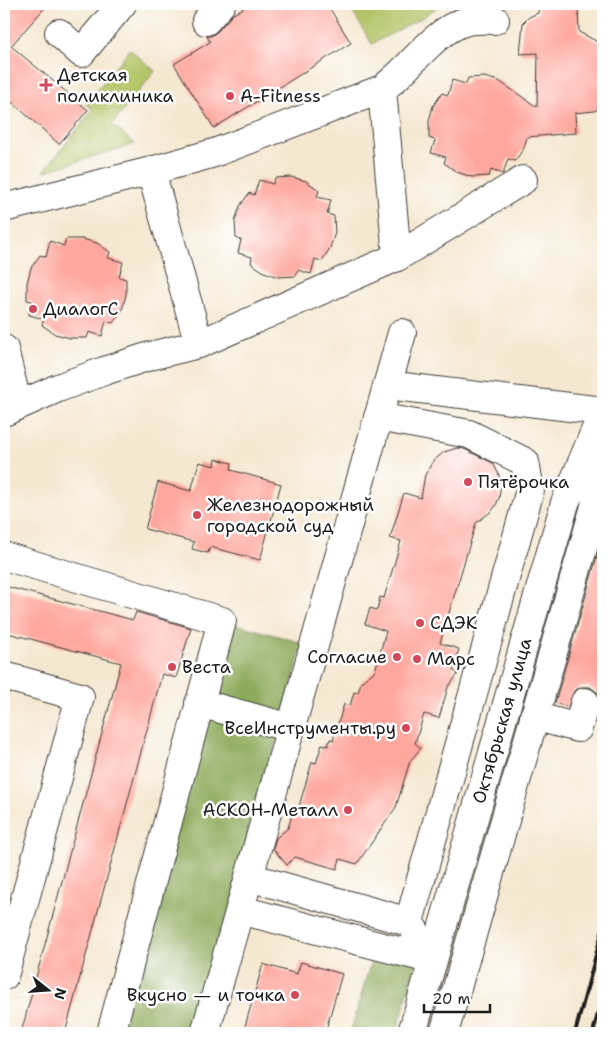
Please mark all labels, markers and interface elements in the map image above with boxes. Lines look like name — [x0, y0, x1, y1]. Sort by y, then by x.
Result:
place label: Детская поликлиника — [57, 63, 174, 108]
marker: Детская поликлиника — [39, 78, 53, 92]
place label: A-Fitness — [240, 84, 321, 108]
marker: A-Fitness — [224, 90, 236, 102]
place label: ДиалогС — [43, 297, 119, 321]
marker: ДиалогС — [27, 303, 39, 315]
place label: Пятёрочка — [478, 470, 569, 494]
marker: Пятёрочка — [462, 476, 474, 488]
place label: Железнодорожный городской суд — [207, 493, 374, 538]
marker: Железнодорожный городской суд — [191, 509, 203, 521]
place label: СДЭК — [430, 611, 478, 635]
marker: СДЭК — [414, 617, 426, 629]
street label: Октябрьская улица — [467, 635, 537, 806]
place label: Согласие — [307, 645, 387, 669]
place label: Марс — [427, 647, 475, 671]
marker: Согласие — [391, 651, 403, 663]
marker: Марс — [411, 653, 423, 665]
place label: Веста — [182, 655, 231, 679]
marker: Веста — [166, 661, 178, 673]
place label: ВсеИнструменты.ру — [225, 716, 396, 740]
marker: ВсеИнструменты.ру — [400, 722, 412, 734]
place label: АСКОН-Металл — [203, 798, 338, 822]
marker: АСКОН-Металл — [342, 804, 354, 816]
north arrow — [22, 964, 72, 1014]
scale bar — [424, 982, 491, 1014]
place label: Вкусно — и точка — [127, 983, 285, 1007]
text: N — [50, 986, 71, 1002]
marker: Вкусно — и точка — [289, 989, 301, 1001]
text: 20 m — [432, 989, 471, 1009]

